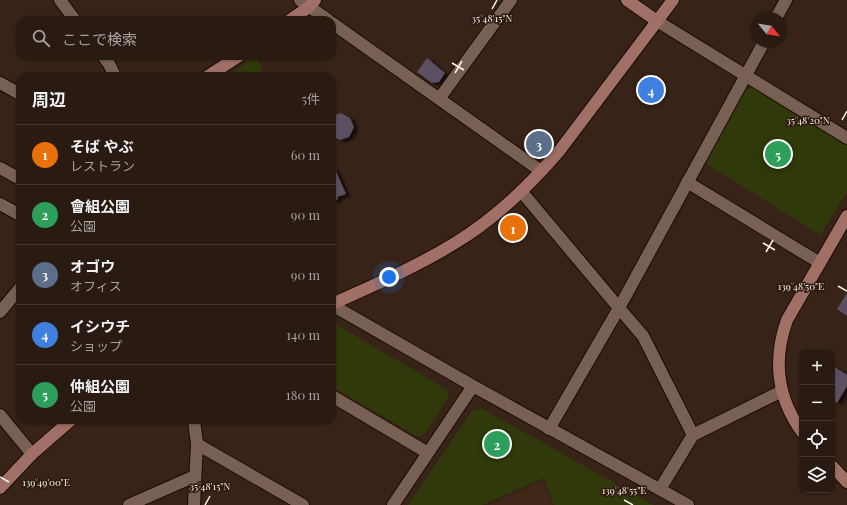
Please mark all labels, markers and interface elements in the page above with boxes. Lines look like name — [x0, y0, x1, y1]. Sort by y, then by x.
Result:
text: 35°48'15"N — [472, 11, 512, 25]
north arrow — [751, 12, 787, 48]
search box — [16, 16, 336, 60]
icon: search — [30, 27, 52, 49]
text: ここで検索 — [62, 29, 137, 49]
pin: 4 — [638, 75, 664, 105]
text: 周辺 — [32, 88, 66, 110]
text: 5件 — [302, 90, 320, 107]
text: 35°48'20"N — [786, 113, 830, 127]
pin: 3 — [526, 129, 552, 159]
text: そば やぶ — [70, 136, 134, 156]
pin: 5 — [765, 139, 791, 169]
text: 1 — [43, 146, 47, 163]
text: 60 m — [291, 146, 320, 163]
text: レストラン — [70, 157, 135, 174]
text: 會組公園 — [70, 196, 130, 216]
text: 2 — [42, 206, 48, 223]
text: 90 m — [291, 206, 320, 223]
pin: 1 — [500, 213, 526, 243]
text: 公園 — [70, 217, 96, 234]
text: オゴウ — [70, 256, 115, 276]
text: 3 — [42, 266, 48, 283]
text: 90 m — [291, 266, 320, 283]
your location — [379, 267, 399, 287]
text: オフィス — [70, 277, 122, 294]
text: 139°48'50"E — [778, 279, 824, 293]
text: イシウチ — [70, 316, 130, 336]
text: 4 — [42, 326, 48, 343]
text: 140 m — [286, 326, 320, 343]
text: ショップ — [70, 337, 122, 354]
map controls — [799, 349, 835, 493]
button: + — [799, 349, 835, 385]
text: 仲組公園 — [70, 376, 130, 396]
button: − — [799, 385, 835, 421]
text: 5 — [42, 386, 48, 403]
text: 180 m — [286, 386, 320, 403]
text: 公園 — [70, 397, 96, 414]
button: locate — [799, 421, 835, 457]
pin: 2 — [484, 429, 510, 459]
button: layers — [799, 457, 835, 493]
text: 139°49'00"E — [22, 475, 70, 489]
text: 35°48'15"N — [190, 479, 230, 493]
text: 139°48'55"E — [602, 483, 646, 497]

